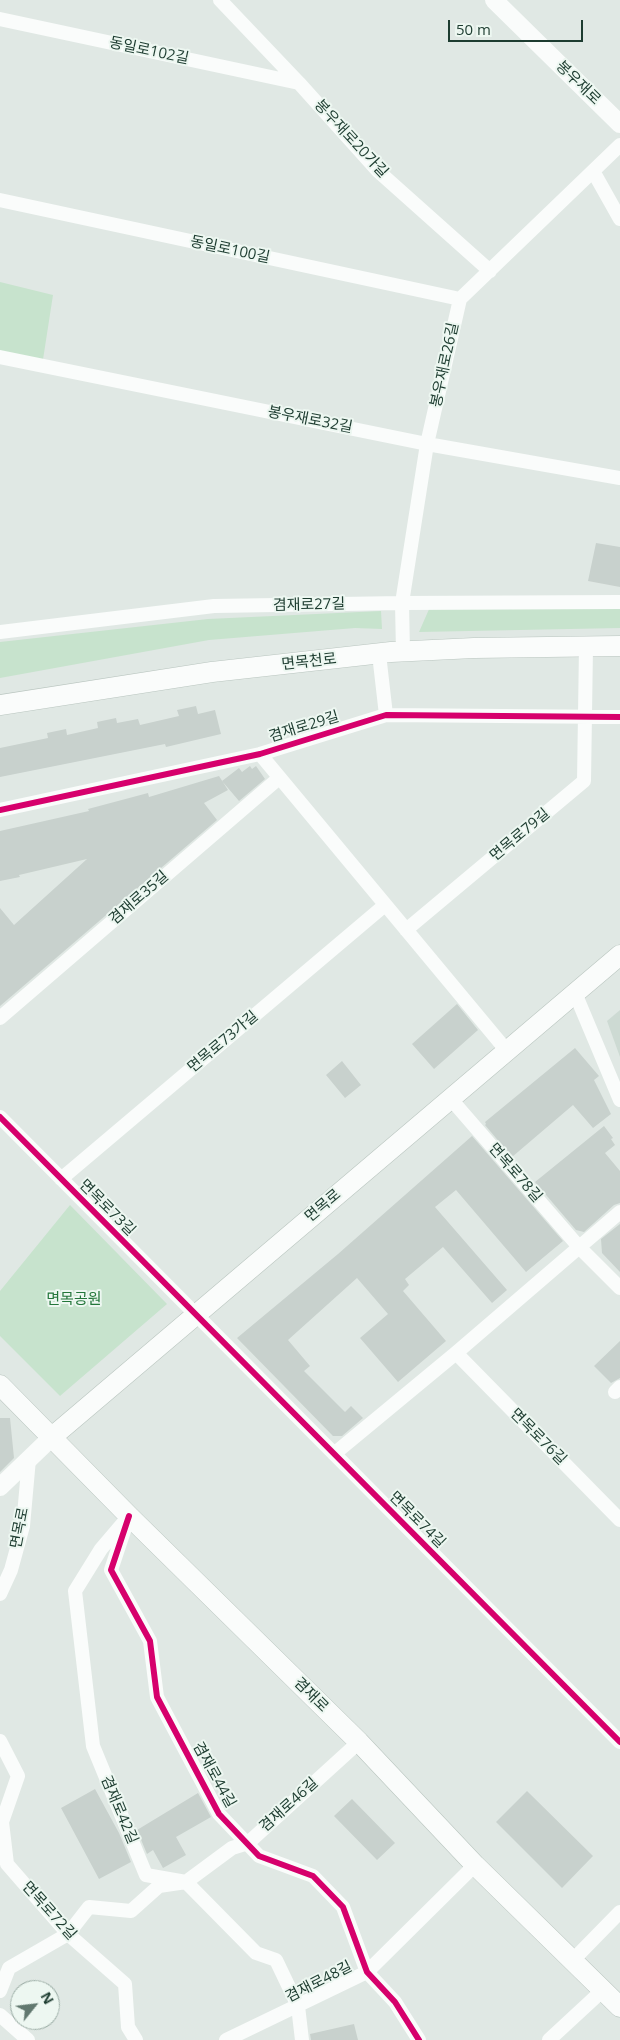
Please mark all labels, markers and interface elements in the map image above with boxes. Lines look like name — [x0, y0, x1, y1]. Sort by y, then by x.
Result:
scale bar — [450, 10, 585, 42]
text: 50 m — [456, 19, 491, 39]
street label: 동일로102길 — [108, 34, 190, 68]
street label: 봉우재로 — [552, 57, 604, 109]
street label: 봉우재로20가길 — [310, 96, 392, 182]
street label: 동일로100길 — [189, 233, 271, 267]
street label: 봉우재로26길 — [427, 321, 463, 409]
street label: 봉우재로32길 — [266, 403, 354, 437]
street label: 겸재로27길 — [273, 595, 345, 615]
street label: 면목천로 — [281, 650, 337, 674]
street label: 겸재로29길 — [267, 708, 341, 746]
street label: 면목로79길 — [487, 805, 553, 865]
street label: 겸재로35길 — [106, 867, 172, 929]
street label: 면목로73가길 — [184, 1007, 262, 1077]
street label: 면목로78길 — [484, 1140, 546, 1206]
street label: 면목로73길 — [75, 1176, 139, 1240]
street label: 면목로 — [301, 1186, 345, 1226]
park label: 면목공원 — [46, 1291, 102, 1309]
street label: 면목로76길 — [506, 1405, 570, 1469]
street label: 면목로74길 — [385, 1488, 449, 1552]
street label: 면목로 — [7, 1506, 33, 1550]
street label: 겸재로 — [290, 1674, 332, 1716]
street label: 겸재로44길 — [189, 1739, 239, 1811]
street label: 겸재로42길 — [97, 1773, 141, 1847]
street label: 겸재로46길 — [256, 1774, 322, 1836]
street label: 면목로72길 — [18, 1878, 80, 1944]
street label: 겸재로48길 — [283, 1958, 355, 2006]
north arrow — [10, 1980, 60, 2030]
text: N — [37, 1988, 59, 2008]

